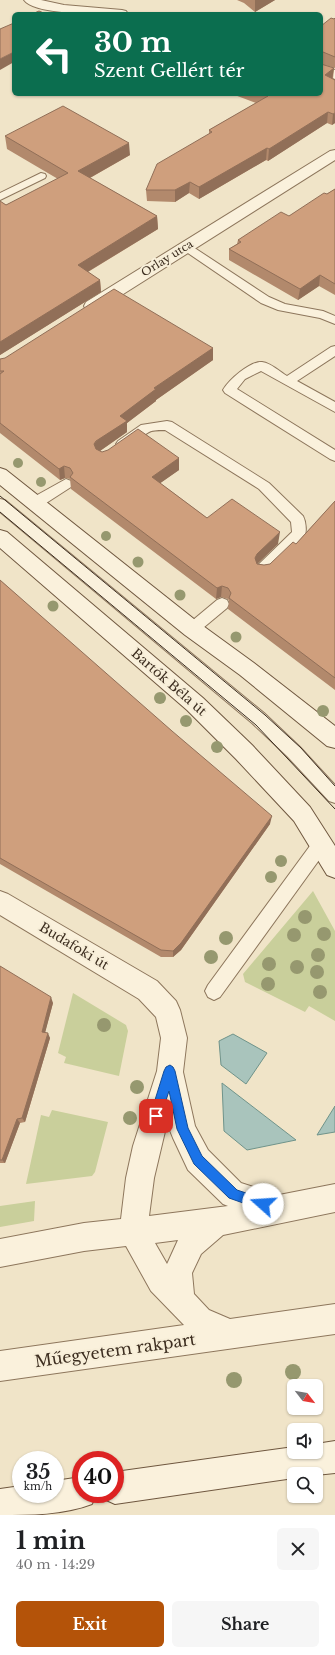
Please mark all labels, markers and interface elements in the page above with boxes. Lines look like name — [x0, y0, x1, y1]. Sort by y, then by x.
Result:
text: 30 m — [94, 25, 171, 60]
icon: left — [28, 28, 80, 80]
text: Szent Gellért tér — [94, 60, 244, 82]
street label: Orlay utca — [138, 236, 196, 279]
street label: Bartók Béla út — [128, 645, 210, 719]
street label: Budafoki út — [36, 919, 112, 973]
pin — [139, 1099, 173, 1133]
icon: arrive — [145, 1105, 167, 1127]
position arrow — [242, 1183, 284, 1225]
street label: Műegyetem rakpart — [33, 1329, 197, 1371]
north arrow — [287, 1379, 323, 1415]
map controls — [287, 1379, 323, 1503]
button: sound — [287, 1423, 323, 1459]
speed limit sign: 40 — [72, 1451, 124, 1503]
text: 35 — [26, 1460, 50, 1484]
button: search — [287, 1467, 323, 1503]
text: km/h — [24, 1480, 52, 1493]
text: 1 min — [16, 1526, 86, 1555]
button: close — [277, 1528, 319, 1570]
text: 40 m · 14:29 — [16, 1556, 95, 1573]
button: Exit — [16, 1601, 164, 1647]
button: Share — [172, 1601, 319, 1647]

